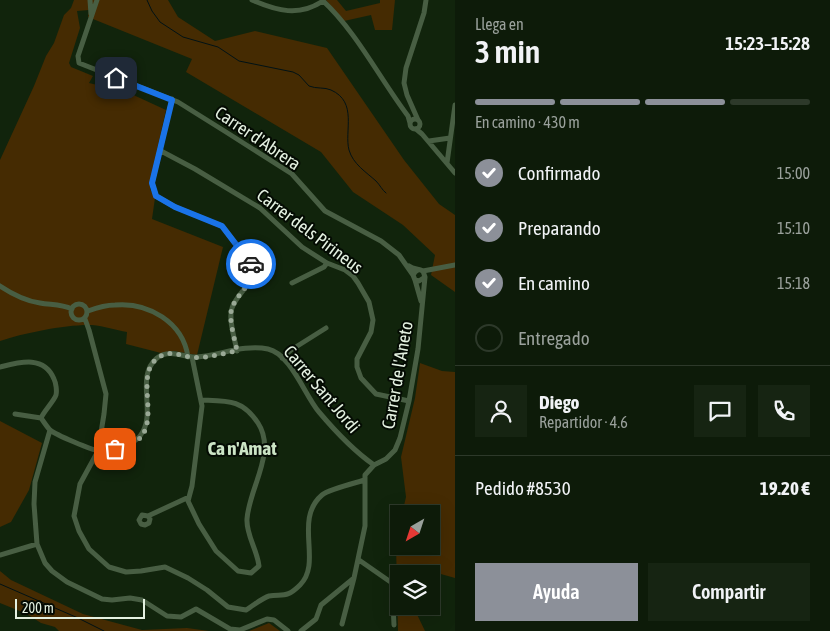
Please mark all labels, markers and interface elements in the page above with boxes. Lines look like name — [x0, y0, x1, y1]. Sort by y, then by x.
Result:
text: Llega en — [475, 15, 524, 33]
text: 15:23–15:28 — [725, 32, 810, 54]
text: 3 min — [475, 33, 540, 70]
pin — [95, 57, 137, 99]
icon: home — [102, 64, 130, 92]
street label: Carrer d'Abrera — [211, 102, 305, 174]
text: En camino · 430 m — [475, 113, 580, 131]
icon: check — [475, 159, 503, 187]
text: Confirmado — [518, 162, 600, 184]
text: 15:00 — [777, 164, 810, 182]
street label: Carrer dels Pirineus — [253, 184, 367, 278]
icon: check — [475, 214, 503, 242]
text: Preparando — [518, 217, 601, 239]
text: 15:10 — [777, 219, 810, 237]
courier — [226, 239, 276, 289]
icon: car — [237, 250, 265, 278]
icon: check — [475, 269, 503, 297]
text: En camino — [518, 272, 590, 294]
text: 15:18 — [777, 274, 810, 292]
street label: Carrer de l'Aneto — [377, 319, 417, 431]
text: Entregado — [518, 327, 590, 349]
street label: Carrer Sant Jordi — [279, 341, 365, 437]
button: person — [475, 385, 527, 437]
button: chat — [694, 385, 746, 437]
button: phone — [758, 385, 810, 437]
text: Diego — [539, 391, 579, 413]
text: Repartidor · 4.6 — [539, 413, 628, 431]
pin — [94, 428, 136, 470]
icon: bag — [101, 435, 129, 463]
district label: Ca n'Amat — [207, 437, 277, 459]
text: Pedido #8530 — [475, 477, 571, 499]
text: 19.20 € — [760, 477, 810, 499]
north arrow — [390, 505, 440, 555]
map controls — [390, 505, 440, 615]
button: Ayuda — [475, 563, 638, 621]
button: Compartir — [648, 563, 810, 621]
button: layers — [390, 565, 440, 615]
scale bar — [15, 596, 145, 619]
text: 200 m — [22, 600, 54, 616]

